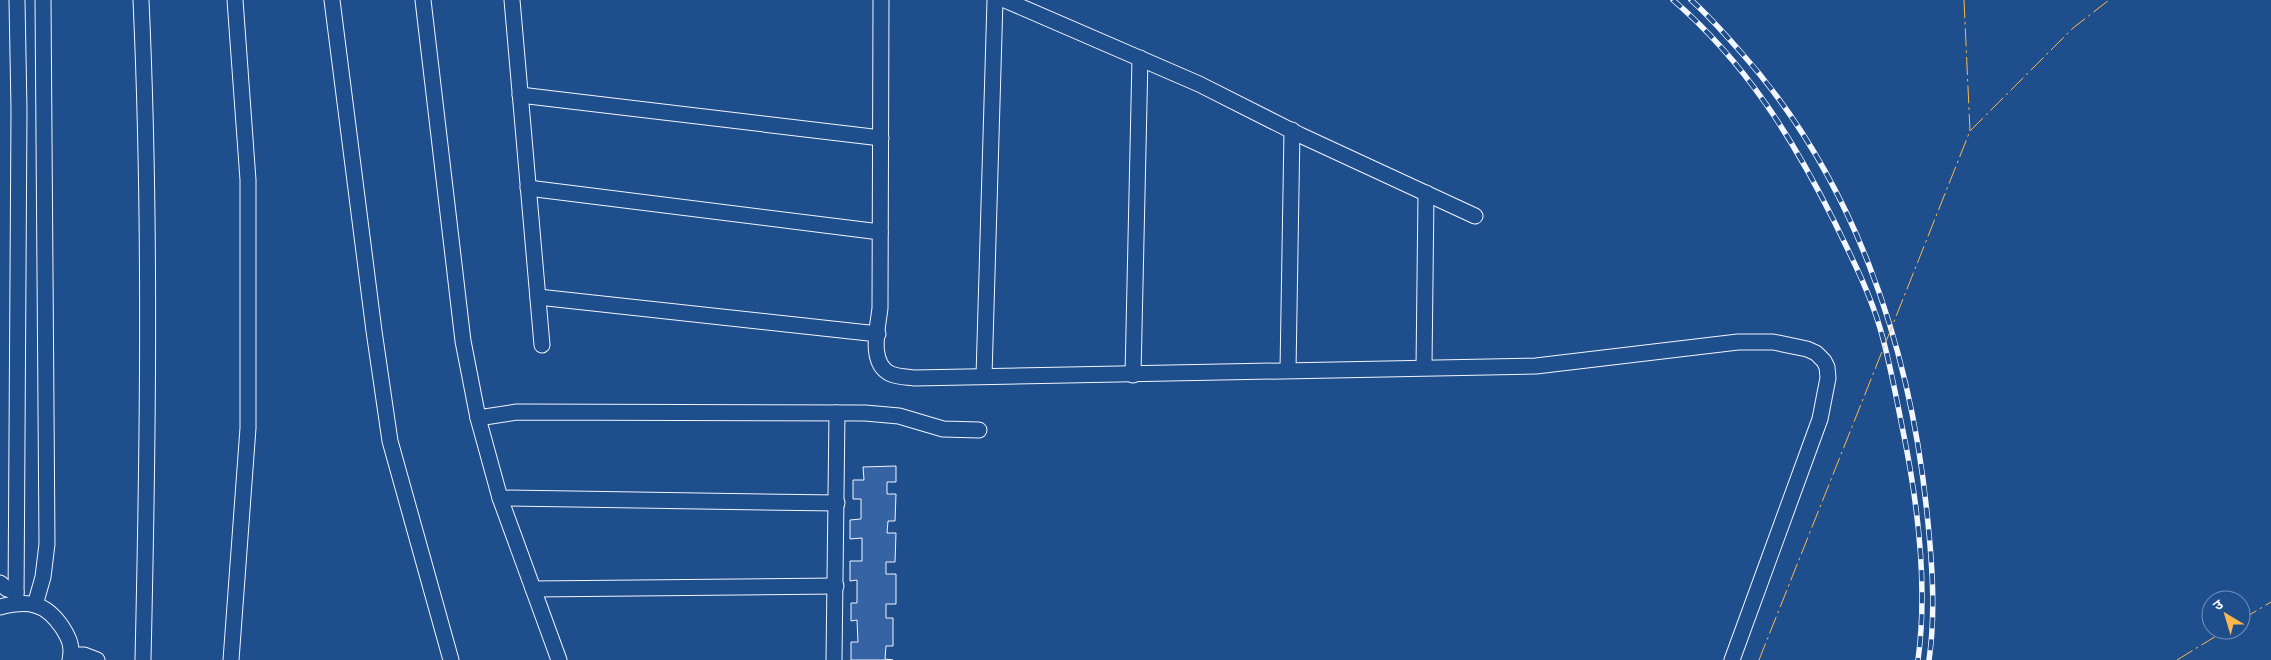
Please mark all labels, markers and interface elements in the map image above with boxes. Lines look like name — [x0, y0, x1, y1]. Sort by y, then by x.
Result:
north arrow — [2201, 590, 2251, 640]
text: उ — [2209, 595, 2228, 615]

